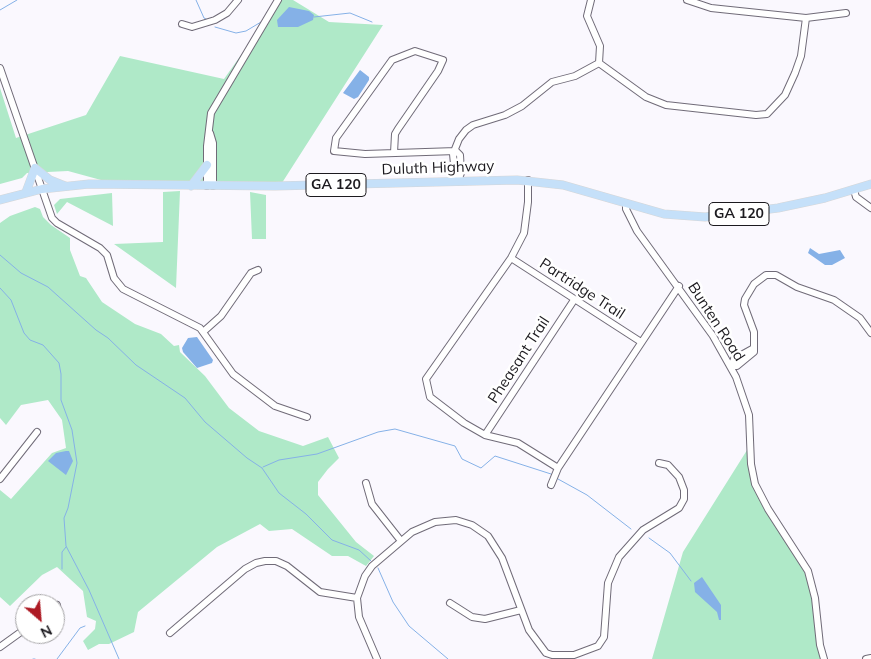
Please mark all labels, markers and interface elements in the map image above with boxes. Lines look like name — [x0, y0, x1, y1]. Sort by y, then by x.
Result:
street label: Duluth Highway — [381, 157, 495, 179]
road number: GA 120 — [306, 174, 366, 196]
road number: GA 120 — [709, 202, 769, 225]
street label: Partridge Trail — [536, 255, 628, 323]
street label: Bunten Road — [684, 279, 748, 365]
street label: Pheasant Trail — [484, 313, 554, 407]
north arrow — [15, 594, 65, 644]
text: N — [38, 621, 55, 642]

